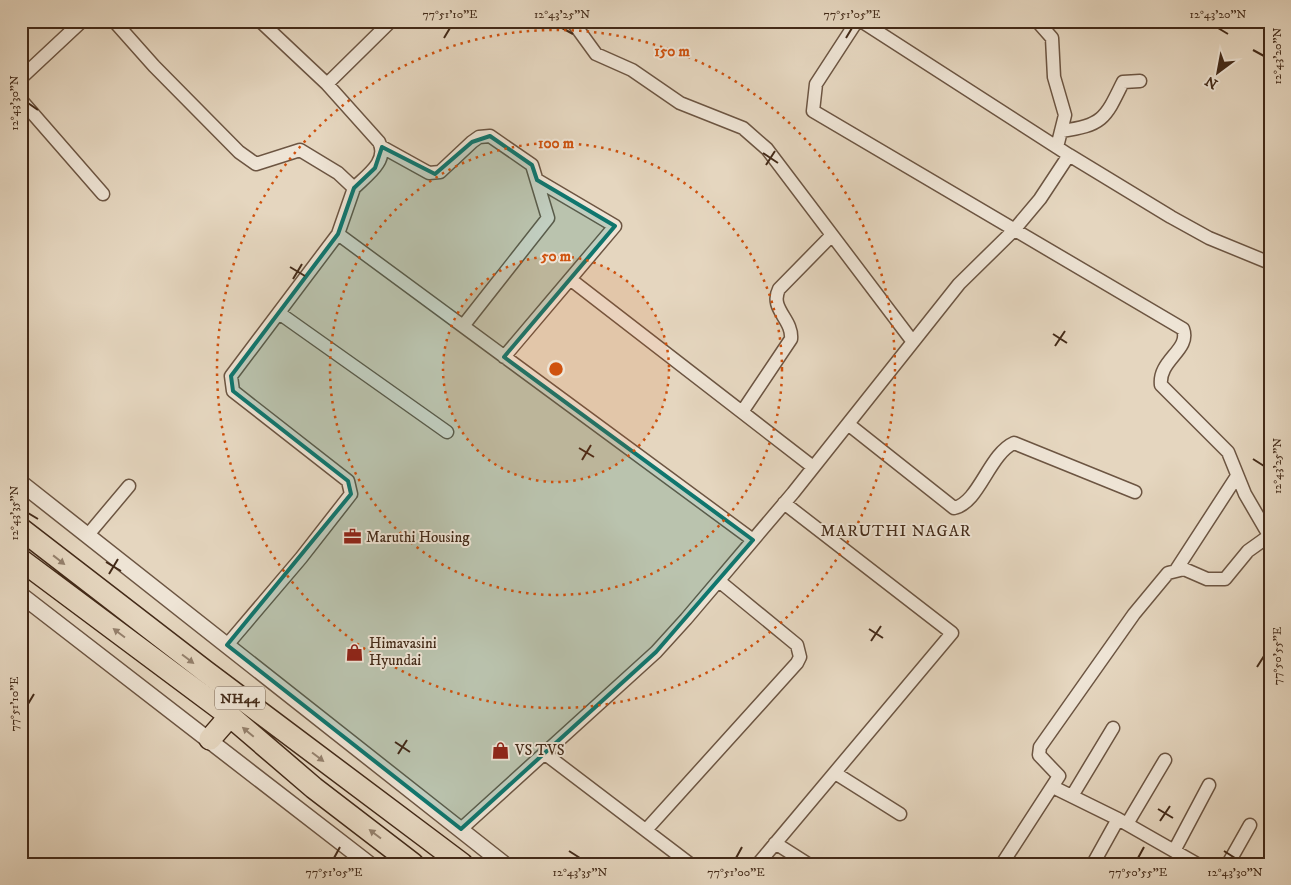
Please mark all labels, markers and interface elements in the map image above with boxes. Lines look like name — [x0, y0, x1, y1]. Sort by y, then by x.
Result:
text: 77°51'10"E — [422, 7, 478, 22]
text: 12°43'25"N — [534, 7, 590, 22]
text: 77°51'05"E — [824, 7, 881, 22]
text: 12°43'20"N — [1190, 7, 1247, 22]
text: 12°43'20"N — [1270, 27, 1285, 84]
text: 150 m — [654, 42, 690, 61]
north arrow — [1194, 48, 1244, 98]
text: N — [1202, 71, 1221, 93]
text: 12°43'30"N — [7, 75, 22, 131]
text: 100 m — [538, 134, 575, 153]
text: 50 m — [540, 247, 572, 266]
centre of rings — [547, 360, 565, 378]
text: 12°43'25"N — [1270, 438, 1285, 494]
text: 12°43'35"N — [7, 485, 22, 540]
district label: MARUTHI NAGAR — [820, 521, 972, 541]
office icon: Maruthi Housing — [342, 527, 362, 547]
place label: Maruthi Housing — [366, 528, 470, 547]
one-way arrow — [52, 554, 65, 565]
text: 77°50'55"E — [1270, 626, 1285, 685]
one-way arrow — [112, 628, 126, 638]
place label: Himavasini Hyundai — [369, 634, 437, 670]
shop icon: Himavasini Hyundai — [345, 642, 365, 662]
one-way arrow — [181, 653, 194, 664]
text: 77°51'10"E — [7, 676, 22, 732]
road number: NH44 — [215, 686, 265, 710]
one-way arrow — [242, 726, 255, 737]
shop icon: VS TVS — [491, 740, 511, 760]
place label: VS TVS — [514, 741, 565, 760]
one-way arrow — [311, 751, 324, 762]
one-way arrow — [368, 829, 382, 839]
text: 77°51'05"E — [306, 865, 363, 880]
text: 12°43'35"N — [553, 865, 608, 880]
text: 77°51'00"E — [707, 865, 765, 880]
text: 77°50'55"E — [1109, 865, 1168, 880]
text: 12°43'30"N — [1207, 865, 1263, 880]

